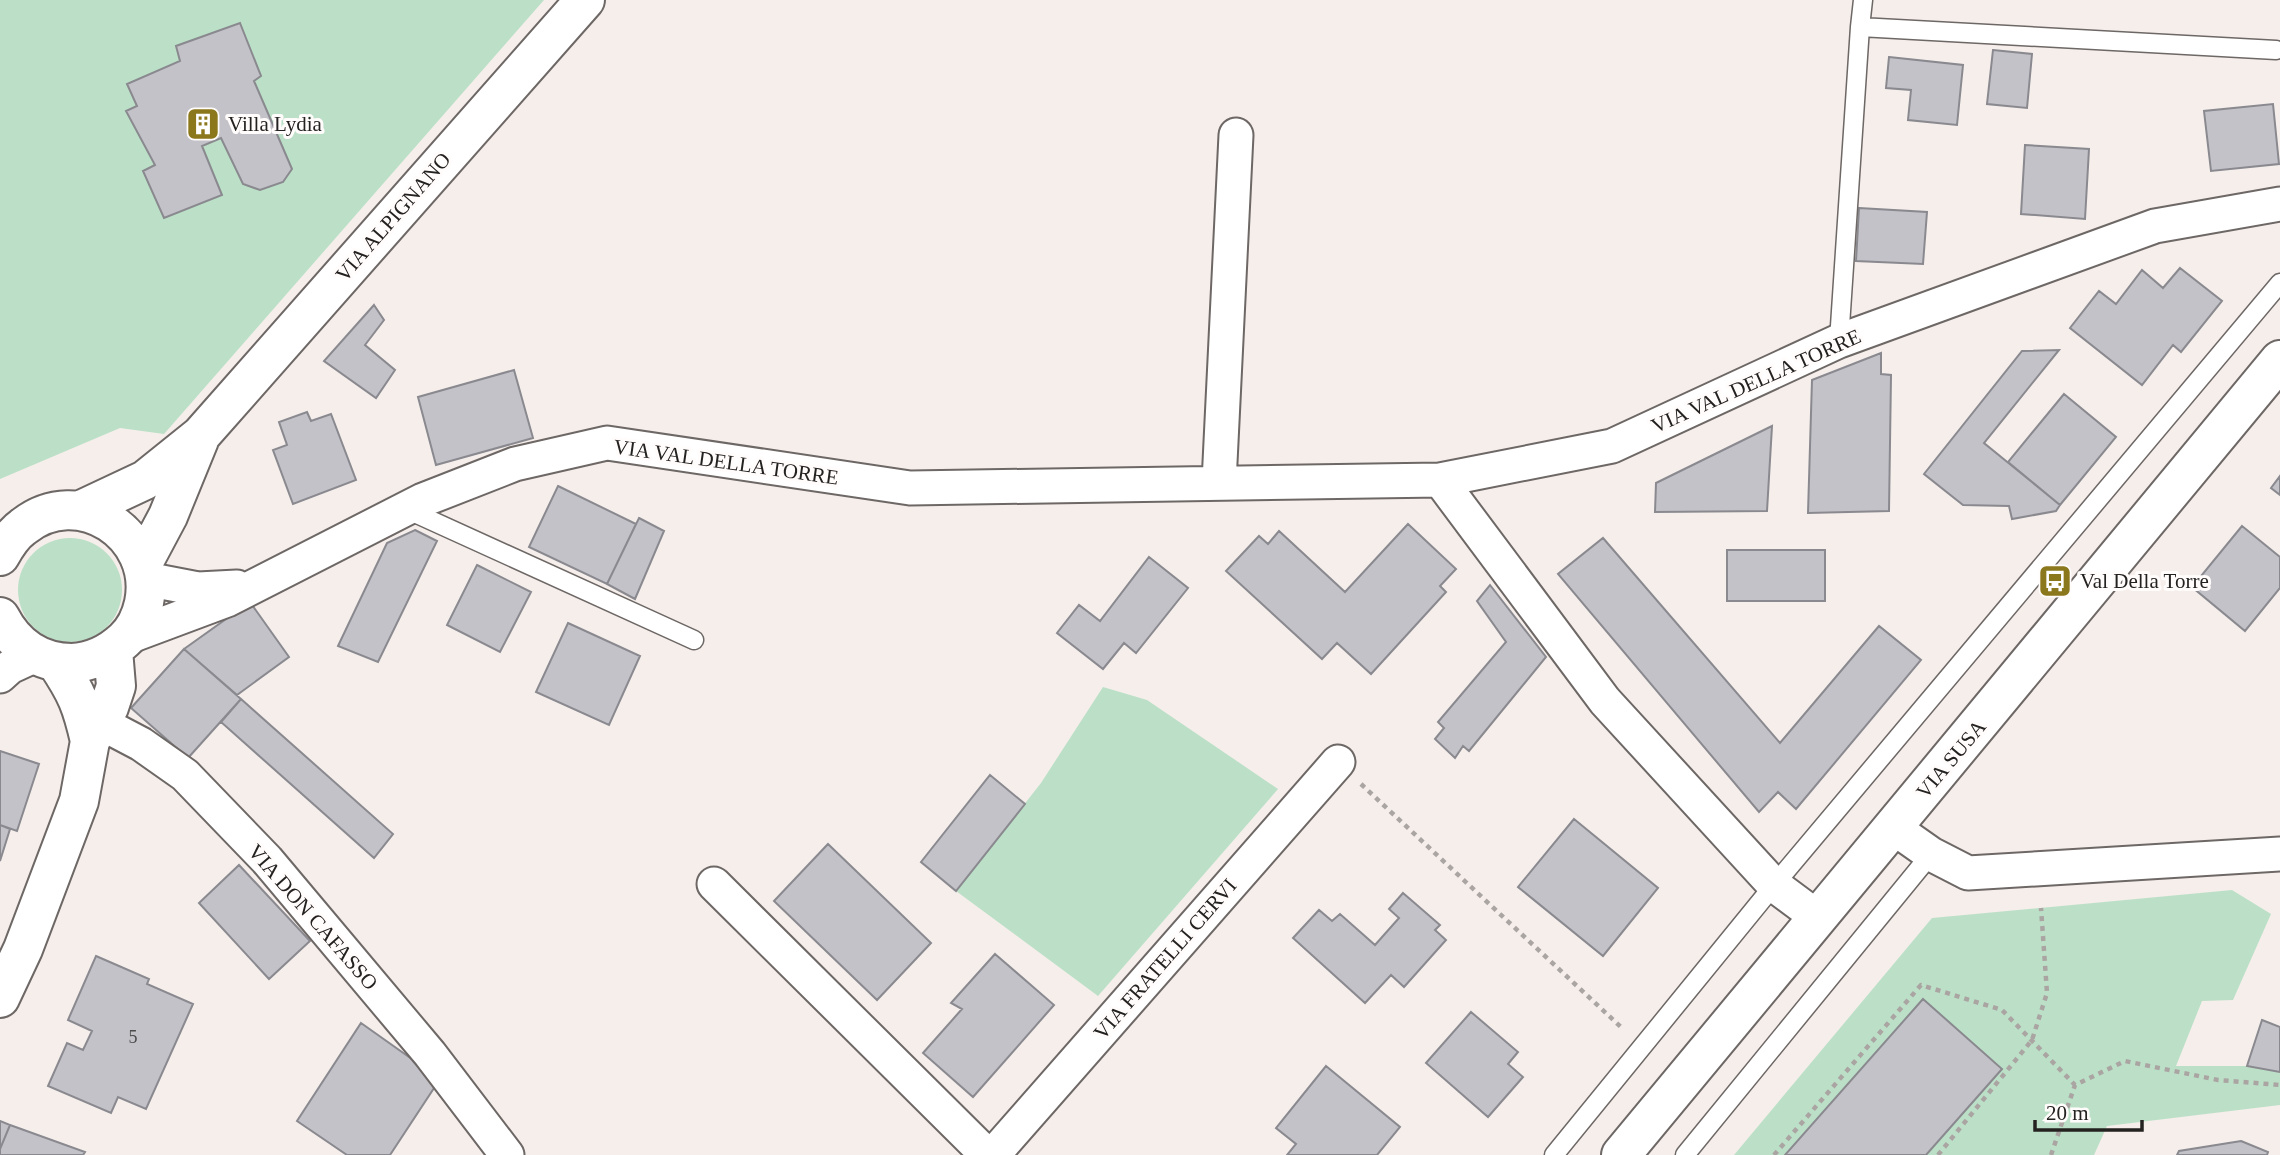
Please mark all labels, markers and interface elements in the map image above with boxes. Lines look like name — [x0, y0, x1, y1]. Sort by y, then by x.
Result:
building icon: Villa Lydia — [184, 105, 222, 143]
place label: Villa Lydia — [228, 112, 322, 136]
street label: VIA ALPIGNANO — [331, 148, 455, 286]
street label: VIA VAL DELLA TORRE — [1647, 324, 1865, 438]
street label: VIA VAL DELLA TORRE — [612, 434, 840, 490]
bus stop icon: Val Della Torre — [2036, 562, 2074, 600]
place label: Val Della Torre — [2080, 569, 2209, 593]
street label: VIA SUSA — [1911, 714, 1991, 803]
street label: VIA DON CAFASSO — [243, 839, 383, 995]
street label: VIA FRATELLI CERVI — [1089, 874, 1241, 1044]
house number: 5 — [129, 1027, 138, 1047]
scale bar — [2035, 1088, 2142, 1132]
text: 20 m — [2046, 1101, 2089, 1125]

